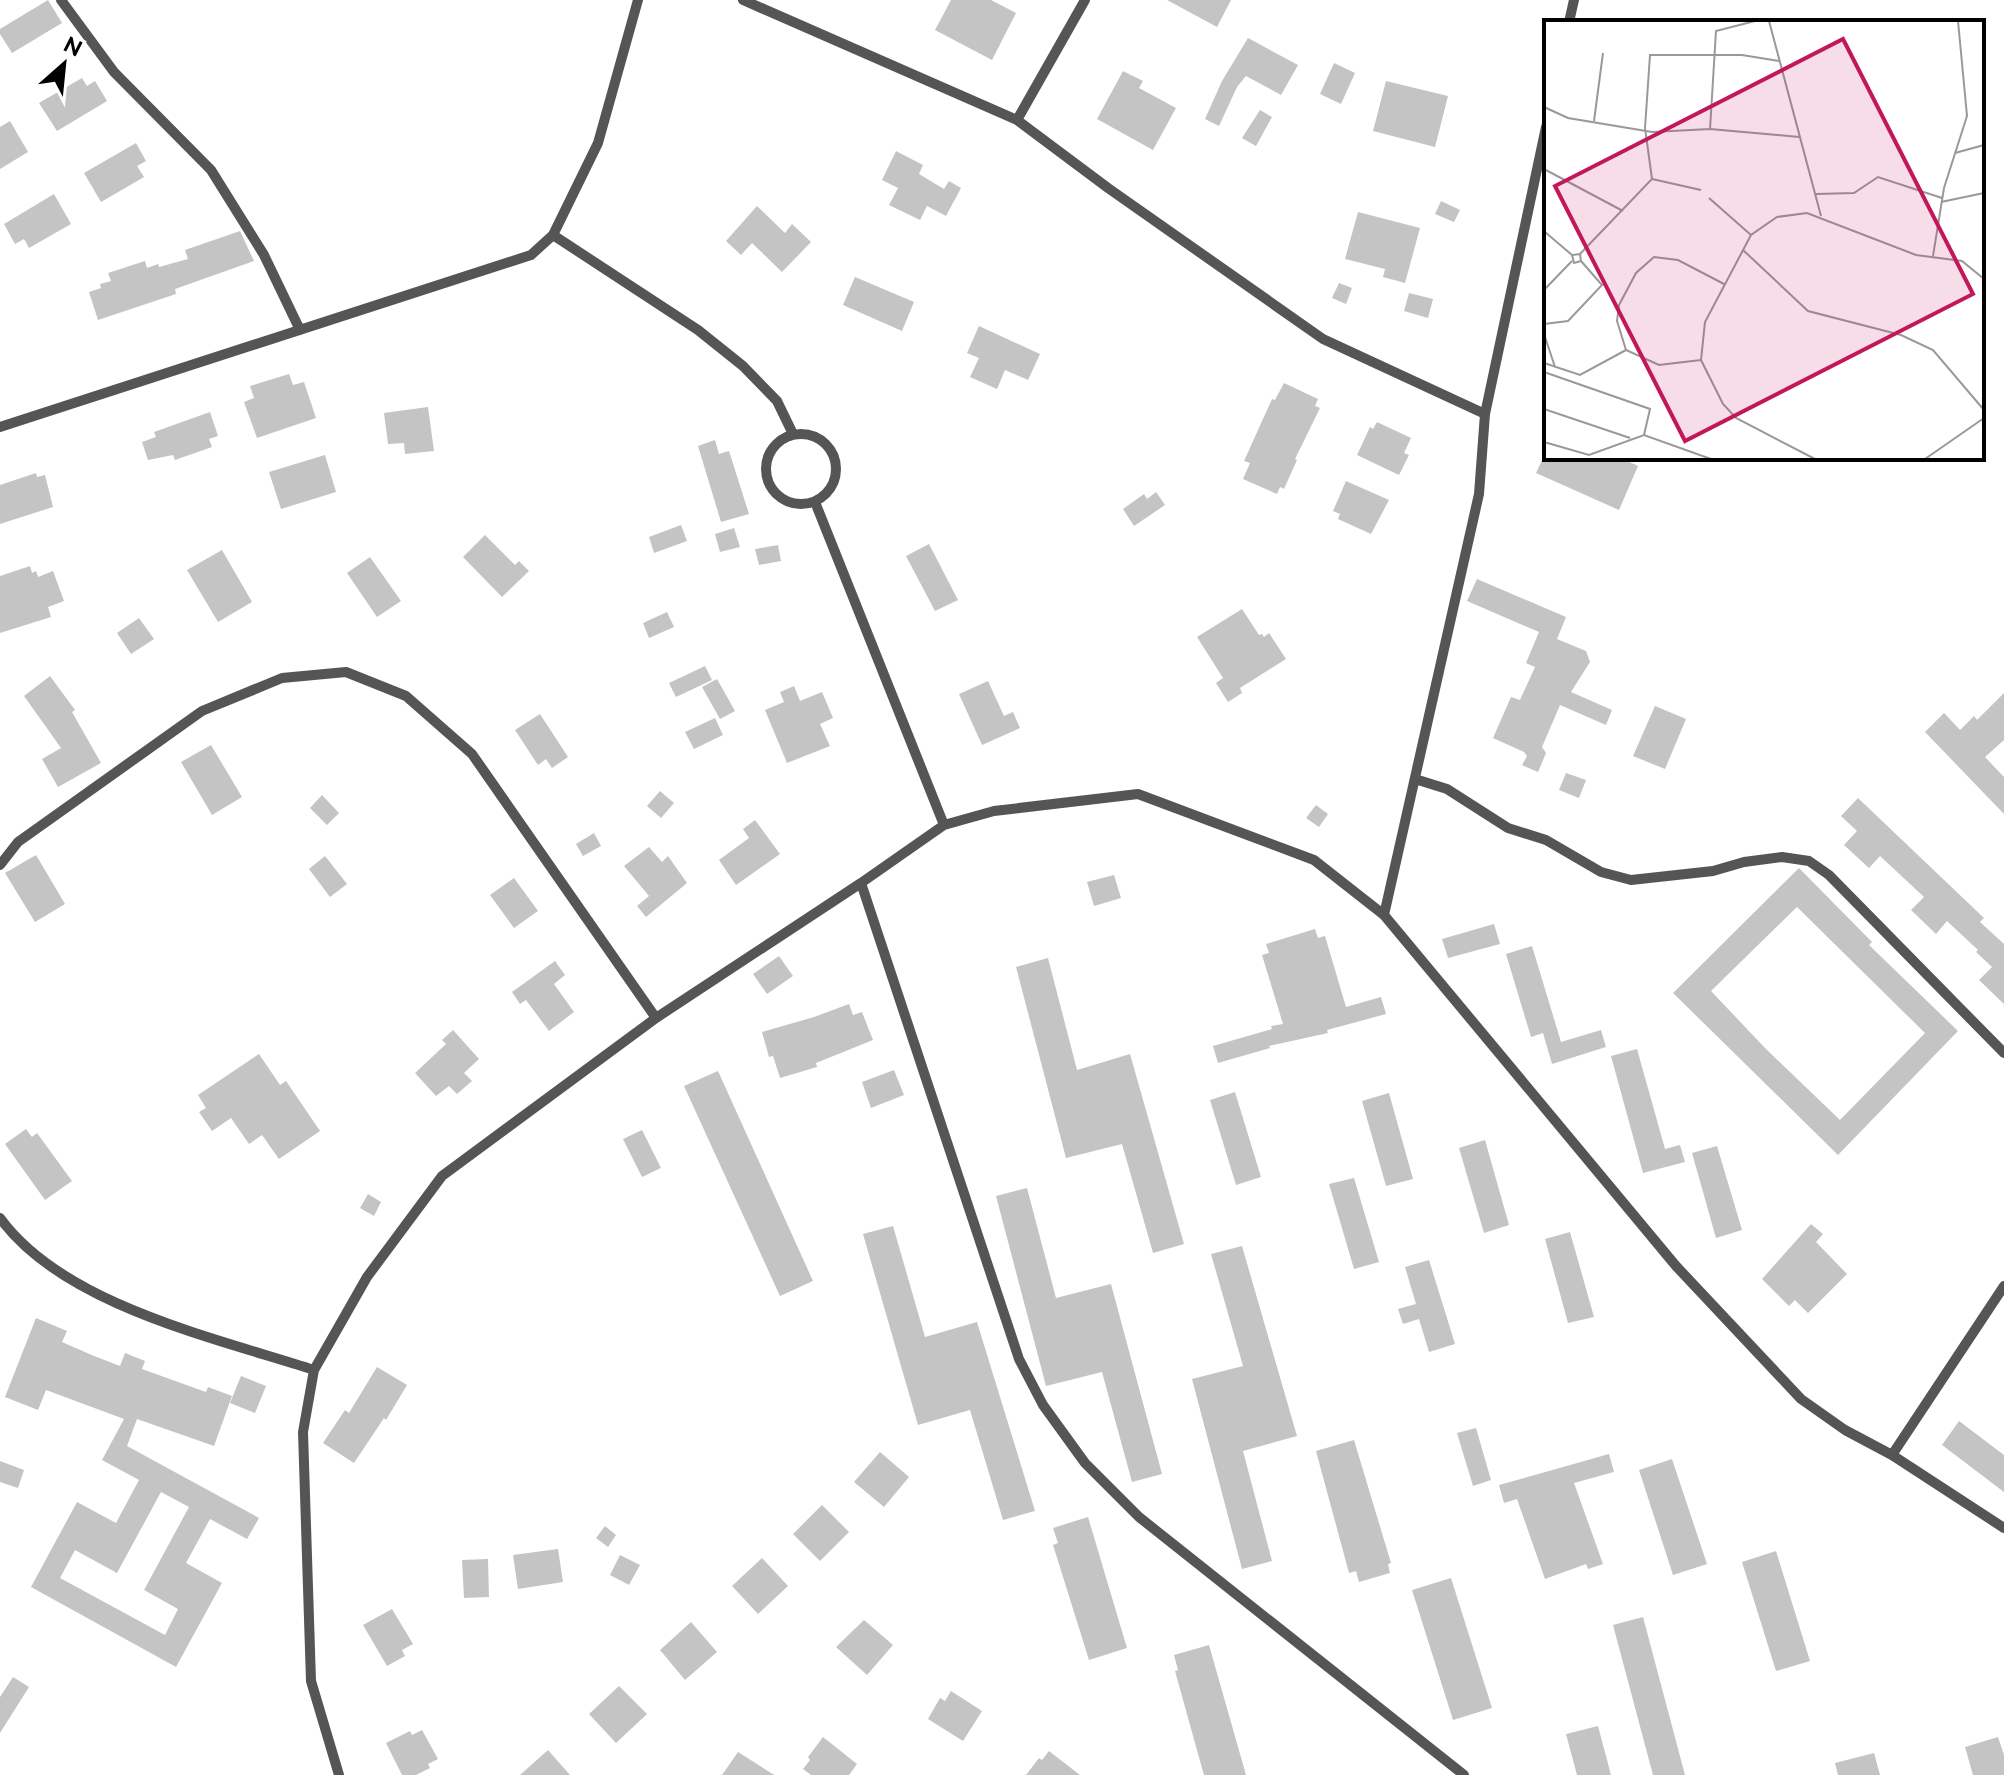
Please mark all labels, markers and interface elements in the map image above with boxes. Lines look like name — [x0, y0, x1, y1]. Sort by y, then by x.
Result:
inset map — [1544, 20, 1984, 460]
north arrow — [24, 24, 104, 104]
text: N — [60, 31, 86, 62]

